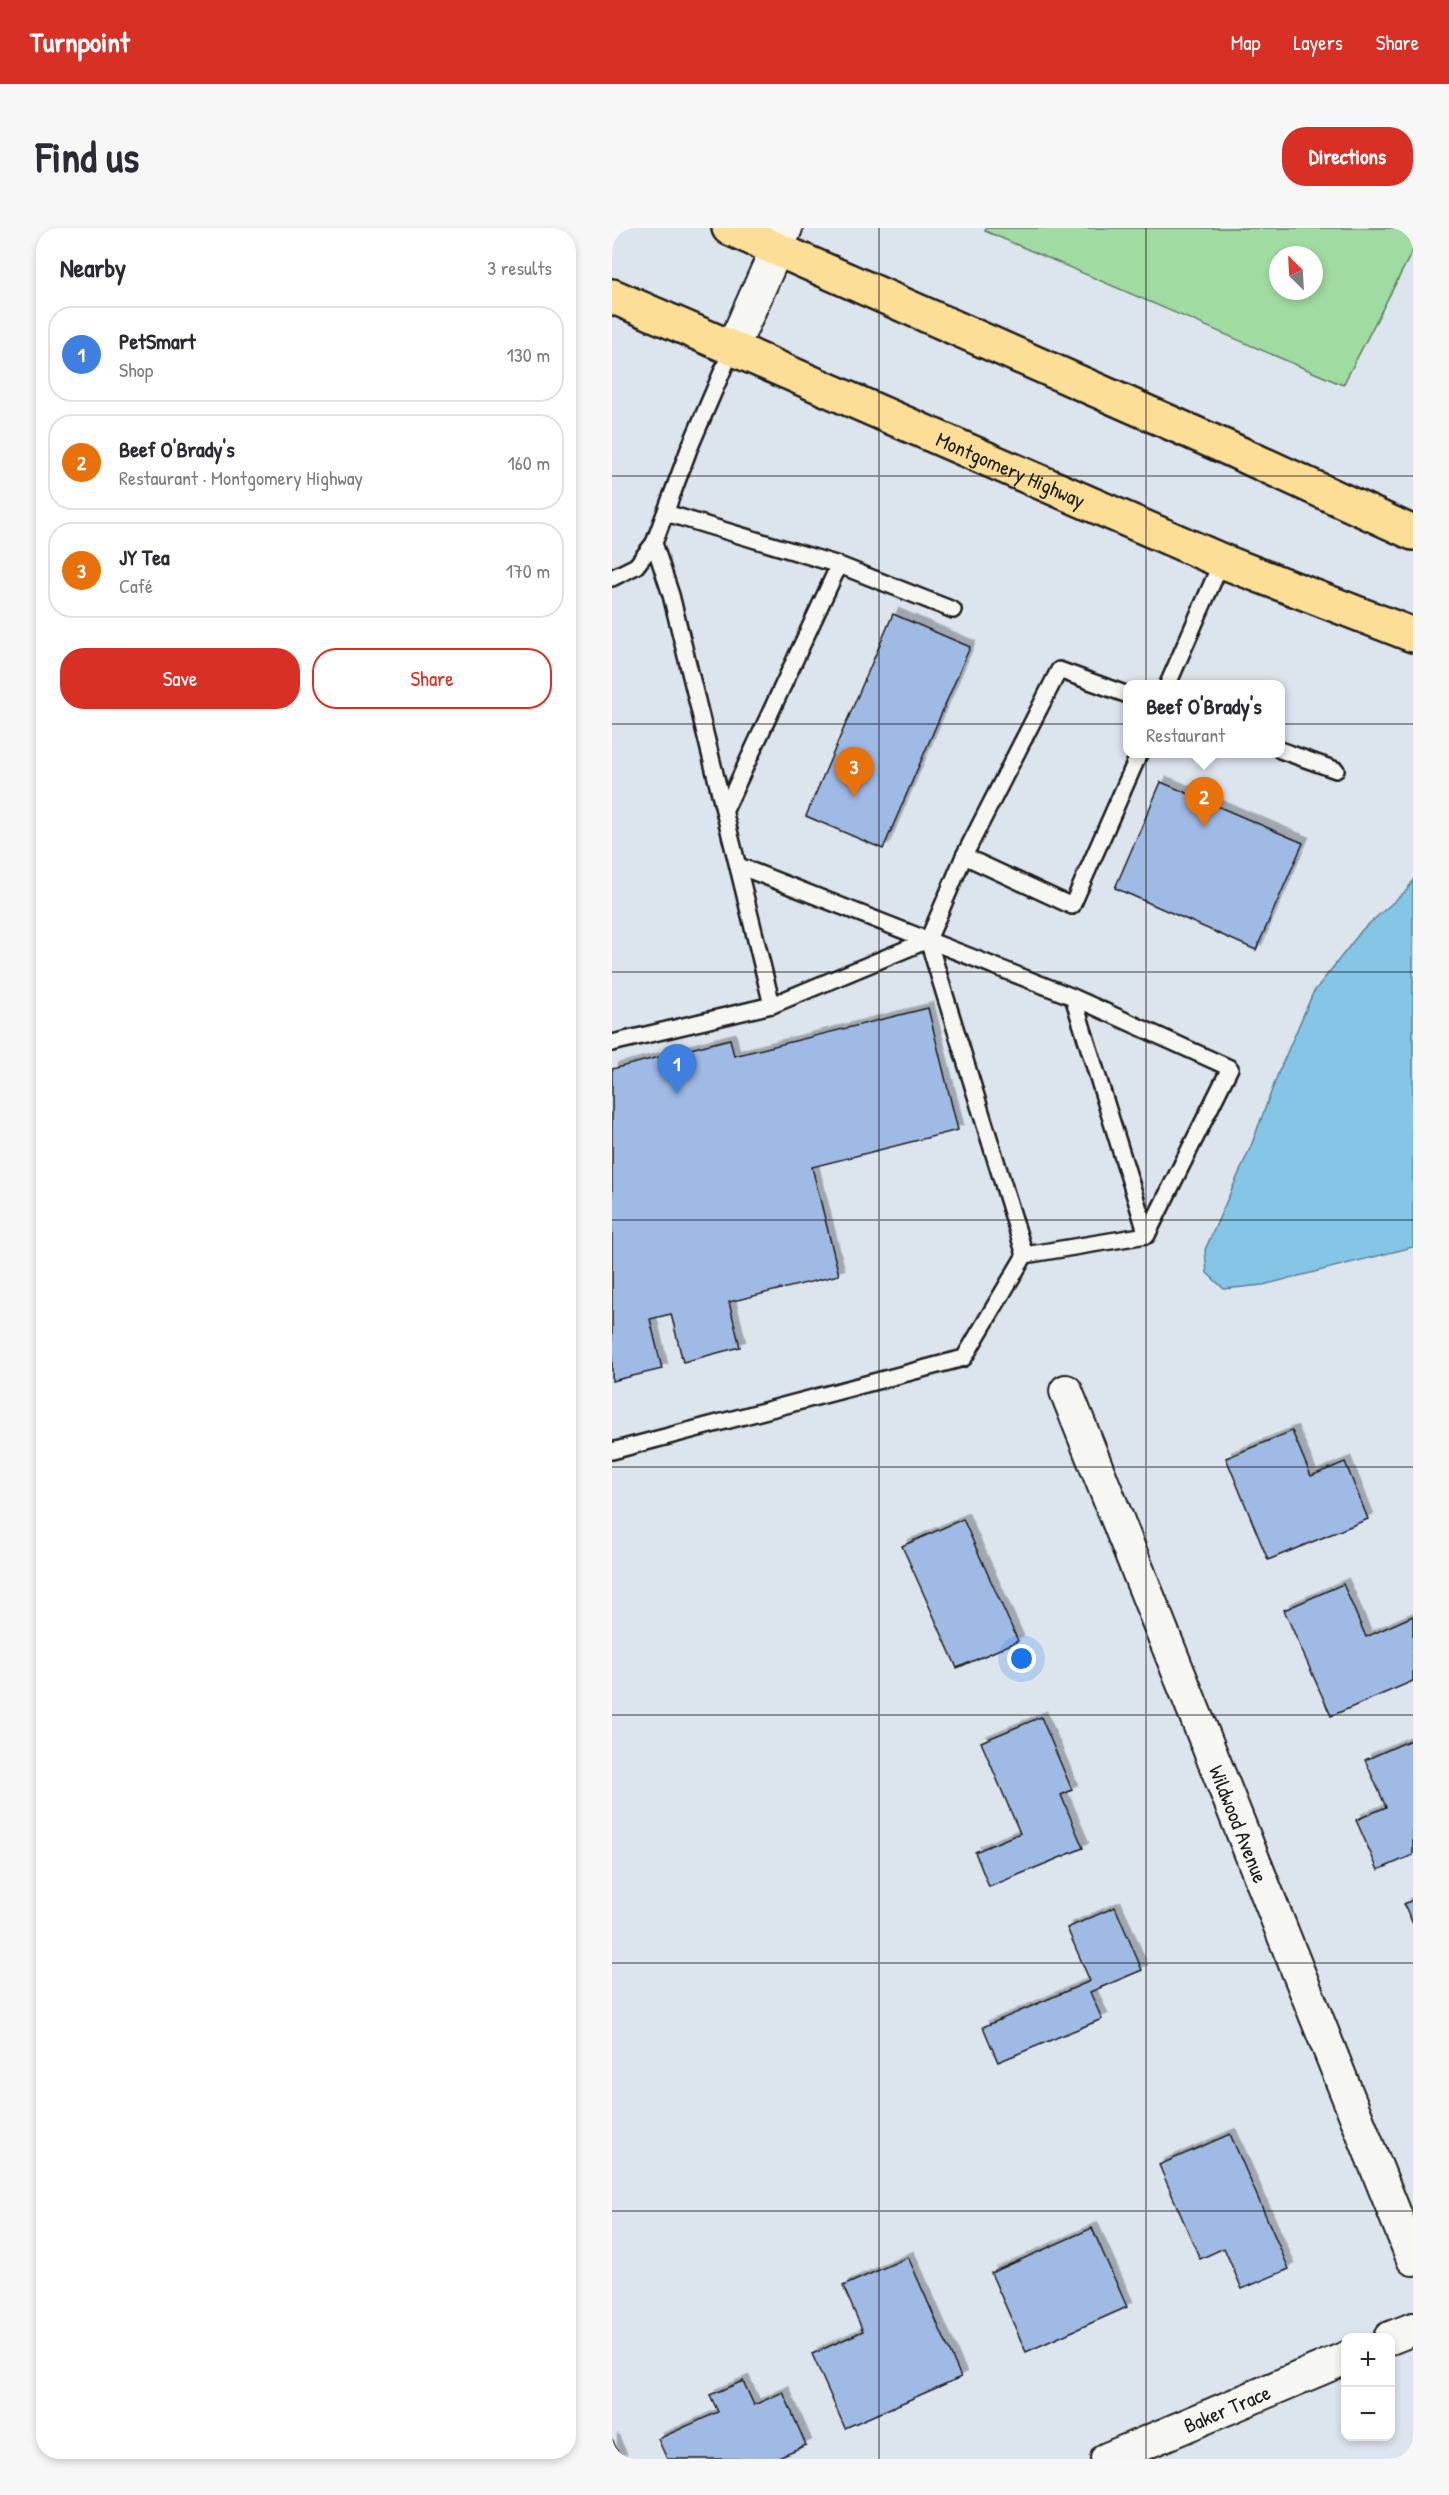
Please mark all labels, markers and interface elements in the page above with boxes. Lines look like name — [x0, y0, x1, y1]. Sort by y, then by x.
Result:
text: Turnpoint — [30, 23, 130, 61]
text: Map — [1231, 28, 1260, 57]
text: Layers — [1293, 28, 1343, 57]
text: Share — [1376, 28, 1419, 57]
button: Directions — [1282, 127, 1413, 186]
text: Find us — [36, 128, 139, 185]
north arrow — [1269, 246, 1323, 300]
text: Nearby — [60, 250, 126, 285]
text: 3 results — [487, 254, 552, 281]
text: PetSmart — [119, 326, 196, 356]
text: 1 — [78, 341, 85, 368]
text: 130 m — [507, 341, 550, 368]
text: Shop — [119, 356, 153, 383]
street label: Montgomery Highway — [932, 424, 1090, 514]
text: Beef O'Brady's — [119, 434, 235, 464]
text: 2 — [77, 449, 86, 476]
text: 160 m — [508, 449, 550, 476]
text: Restaurant · Montgomery Highway — [119, 464, 363, 491]
text: JY Tea — [119, 542, 170, 572]
text: 3 — [77, 557, 86, 584]
text: 170 m — [506, 557, 550, 584]
text: Café — [119, 572, 153, 599]
button: Save — [60, 648, 300, 709]
button: Share — [312, 648, 552, 709]
popup — [1123, 680, 1285, 758]
text: Beef O'Brady's — [1146, 691, 1262, 721]
text: Restaurant — [1146, 721, 1225, 748]
pin: 3 — [834, 748, 874, 797]
pin: 2 — [1184, 778, 1224, 827]
pin: 1 — [658, 1044, 696, 1094]
your location — [1007, 1644, 1036, 1673]
street label: Wildwood Avenue — [1202, 1761, 1276, 1887]
map controls — [1341, 2333, 1395, 2441]
button: + — [1341, 2333, 1395, 2387]
street label: Baker Trace — [1179, 2377, 1275, 2440]
button: − — [1341, 2387, 1395, 2441]

